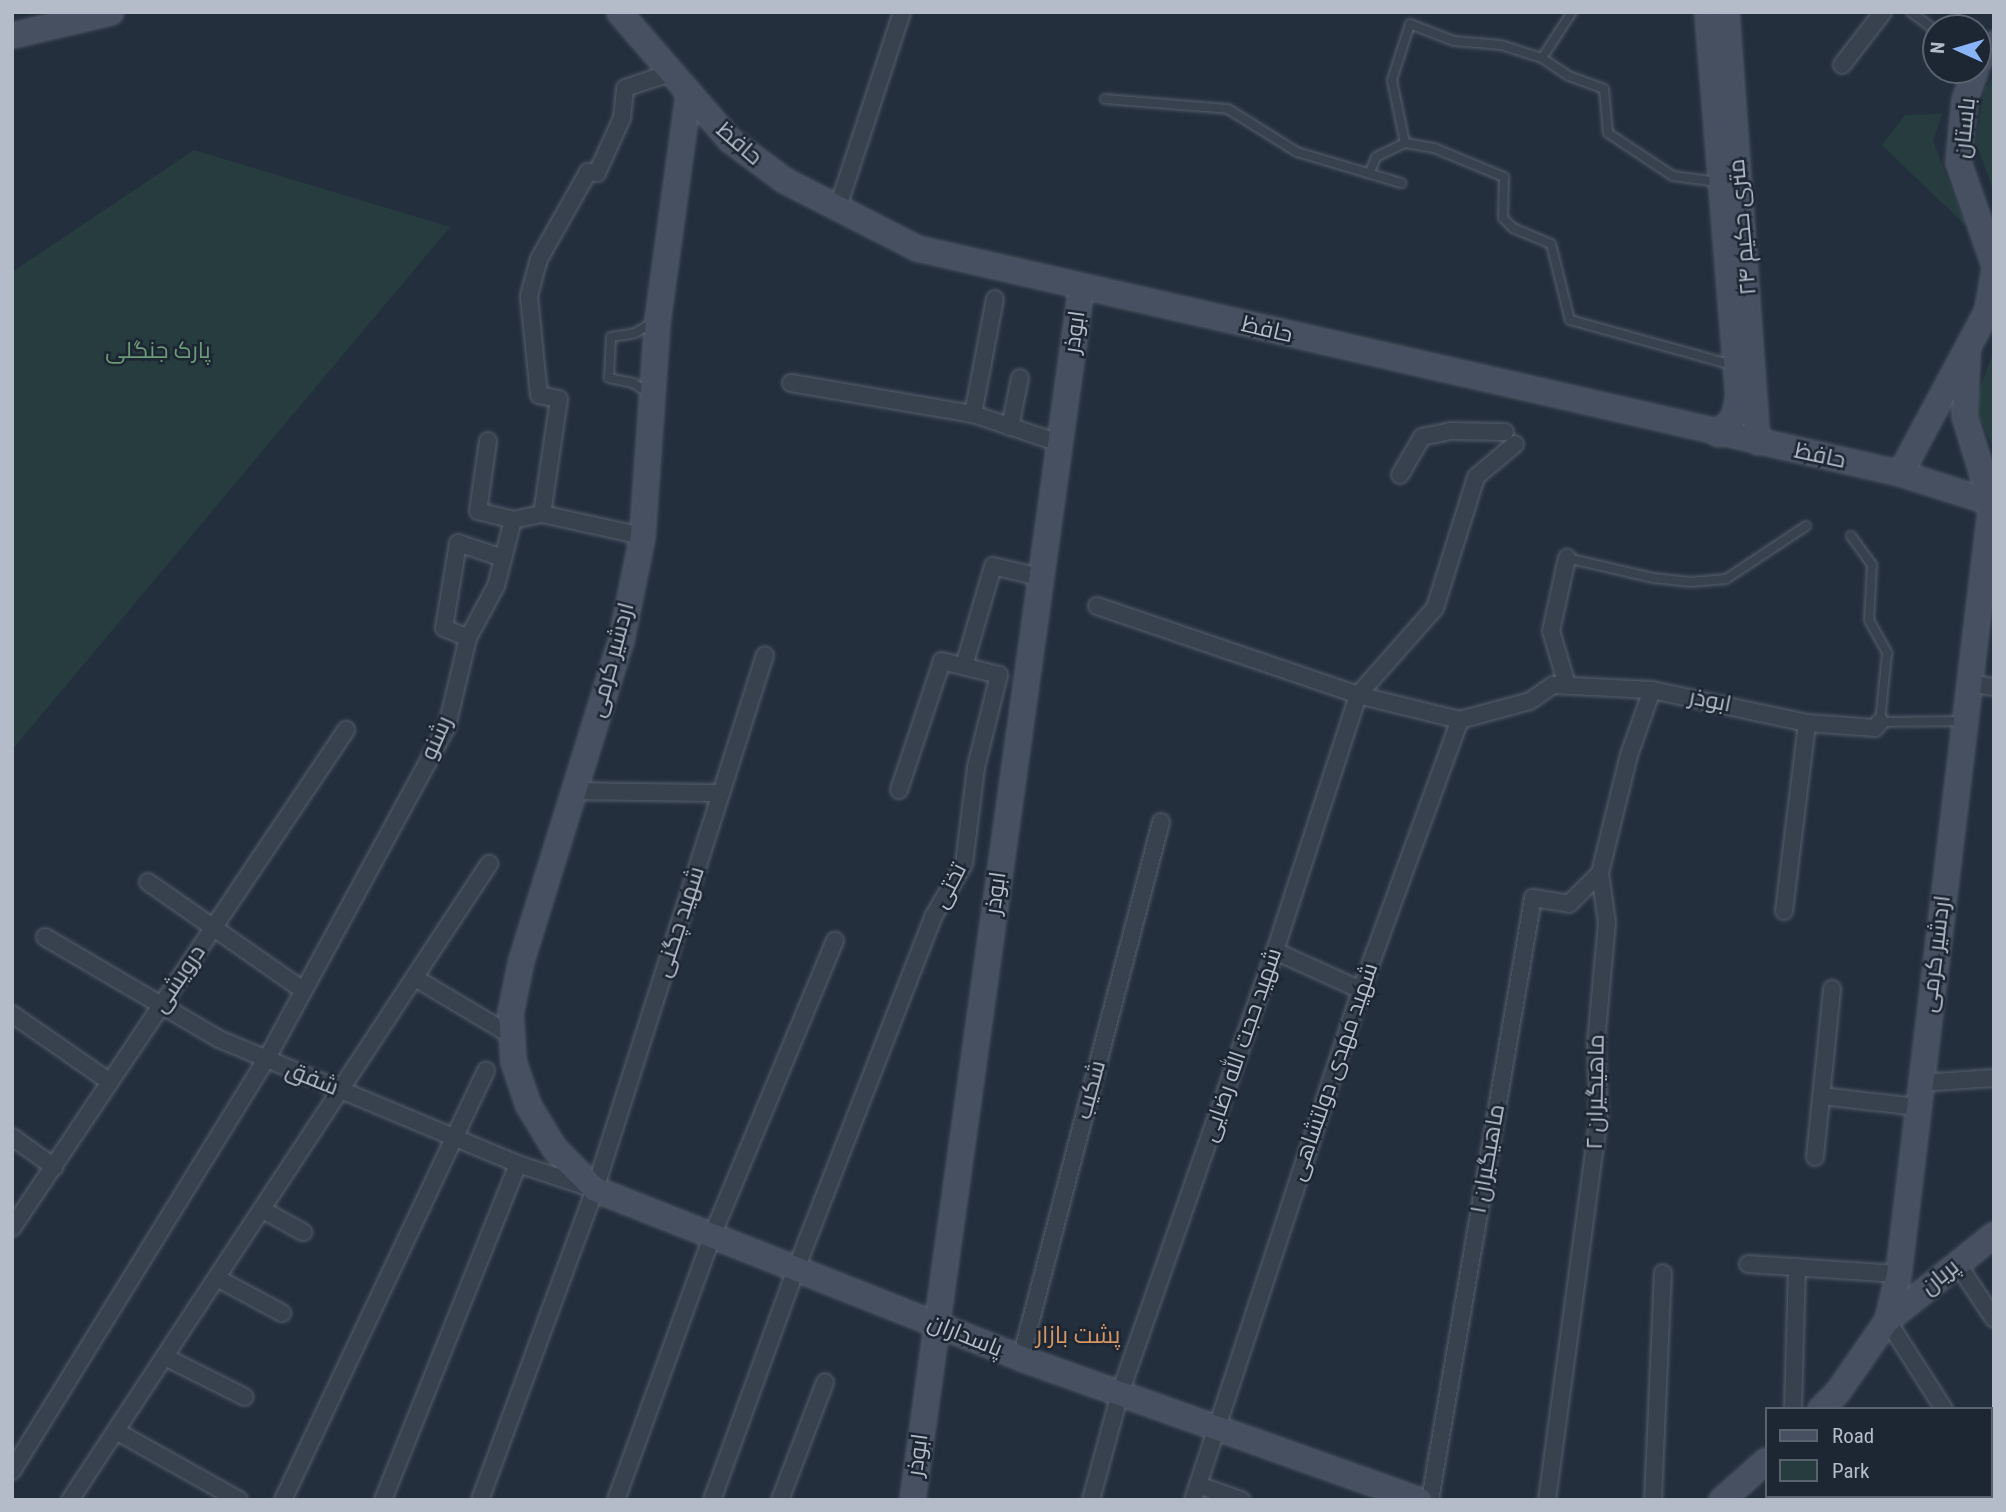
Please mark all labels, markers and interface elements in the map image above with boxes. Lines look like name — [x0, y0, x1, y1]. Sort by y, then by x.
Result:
north arrow — [1922, 14, 1992, 84]
text: N — [1926, 41, 1949, 54]
street label: باستان — [1948, 96, 1982, 160]
street label: حافظ — [710, 117, 768, 171]
street label: ۲۴ متری حکیم — [1723, 158, 1763, 296]
street label: ابوذر — [1058, 309, 1092, 355]
street label: حافظ — [1239, 311, 1295, 349]
park label: پارک جنگلی — [105, 337, 211, 365]
street label: حافظ — [1792, 437, 1848, 475]
street label: اردشیر کرمی — [583, 600, 641, 720]
street label: ابوذر — [1686, 683, 1734, 719]
street label: رشنو — [415, 712, 459, 764]
street label: تختی — [927, 859, 973, 913]
street label: شهید چگنی — [649, 863, 711, 981]
street label: ابوذر — [979, 870, 1013, 916]
street label: اردشیر کرمی — [1915, 894, 1957, 1014]
street label: درویشی — [146, 940, 212, 1018]
street label: شهید حجت الله رضایی — [1196, 944, 1288, 1146]
street label: شهید مهدی دولتشاهی — [1284, 959, 1384, 1185]
street label: ماهیگیران ۲ — [1581, 1034, 1611, 1150]
street label: شفق — [282, 1056, 342, 1102]
street label: شکیب — [1070, 1058, 1112, 1122]
street label: ماهیگیران ۱ — [1465, 1102, 1511, 1216]
street label: پریان — [1915, 1253, 1965, 1301]
street label: پاسداران — [924, 1309, 1006, 1363]
district label: پشت بازار — [1036, 1322, 1120, 1350]
legend — [1764, 1407, 1992, 1498]
text: Road — [1832, 1424, 1874, 1448]
street label: ابوذر — [901, 1432, 935, 1478]
text: Park — [1832, 1459, 1869, 1483]

